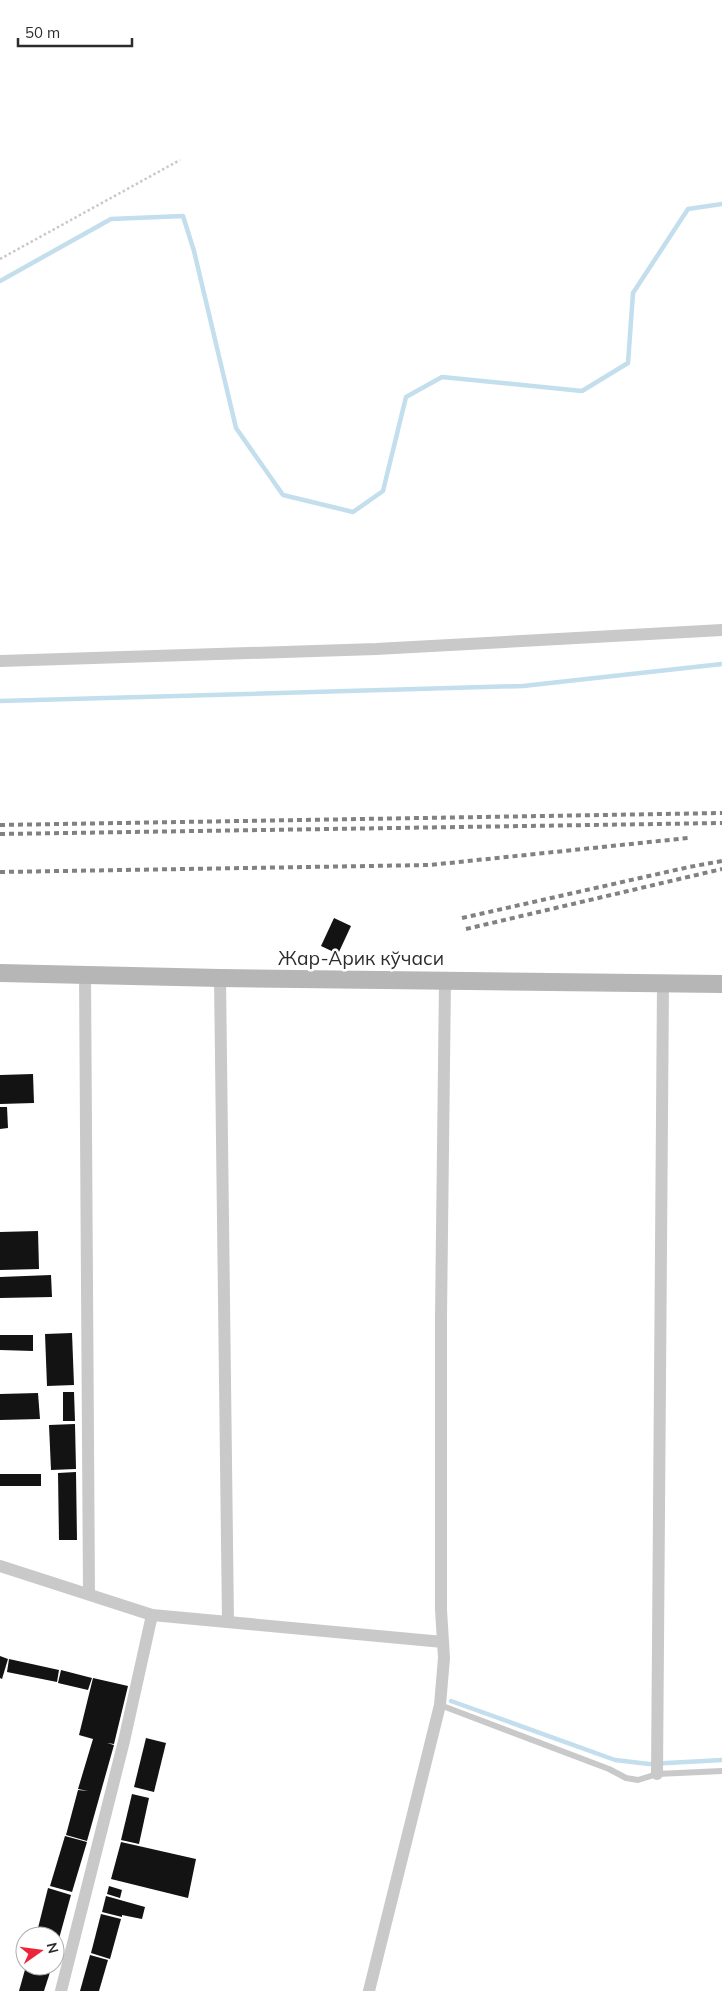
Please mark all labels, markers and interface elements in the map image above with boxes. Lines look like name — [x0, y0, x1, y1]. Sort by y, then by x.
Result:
scale bar — [18, 15, 131, 47]
text: 50 m — [25, 23, 60, 42]
street label: Жар-Арик кўчаси — [278, 946, 444, 970]
north arrow — [15, 1926, 65, 1976]
text: N — [43, 1941, 63, 1955]

